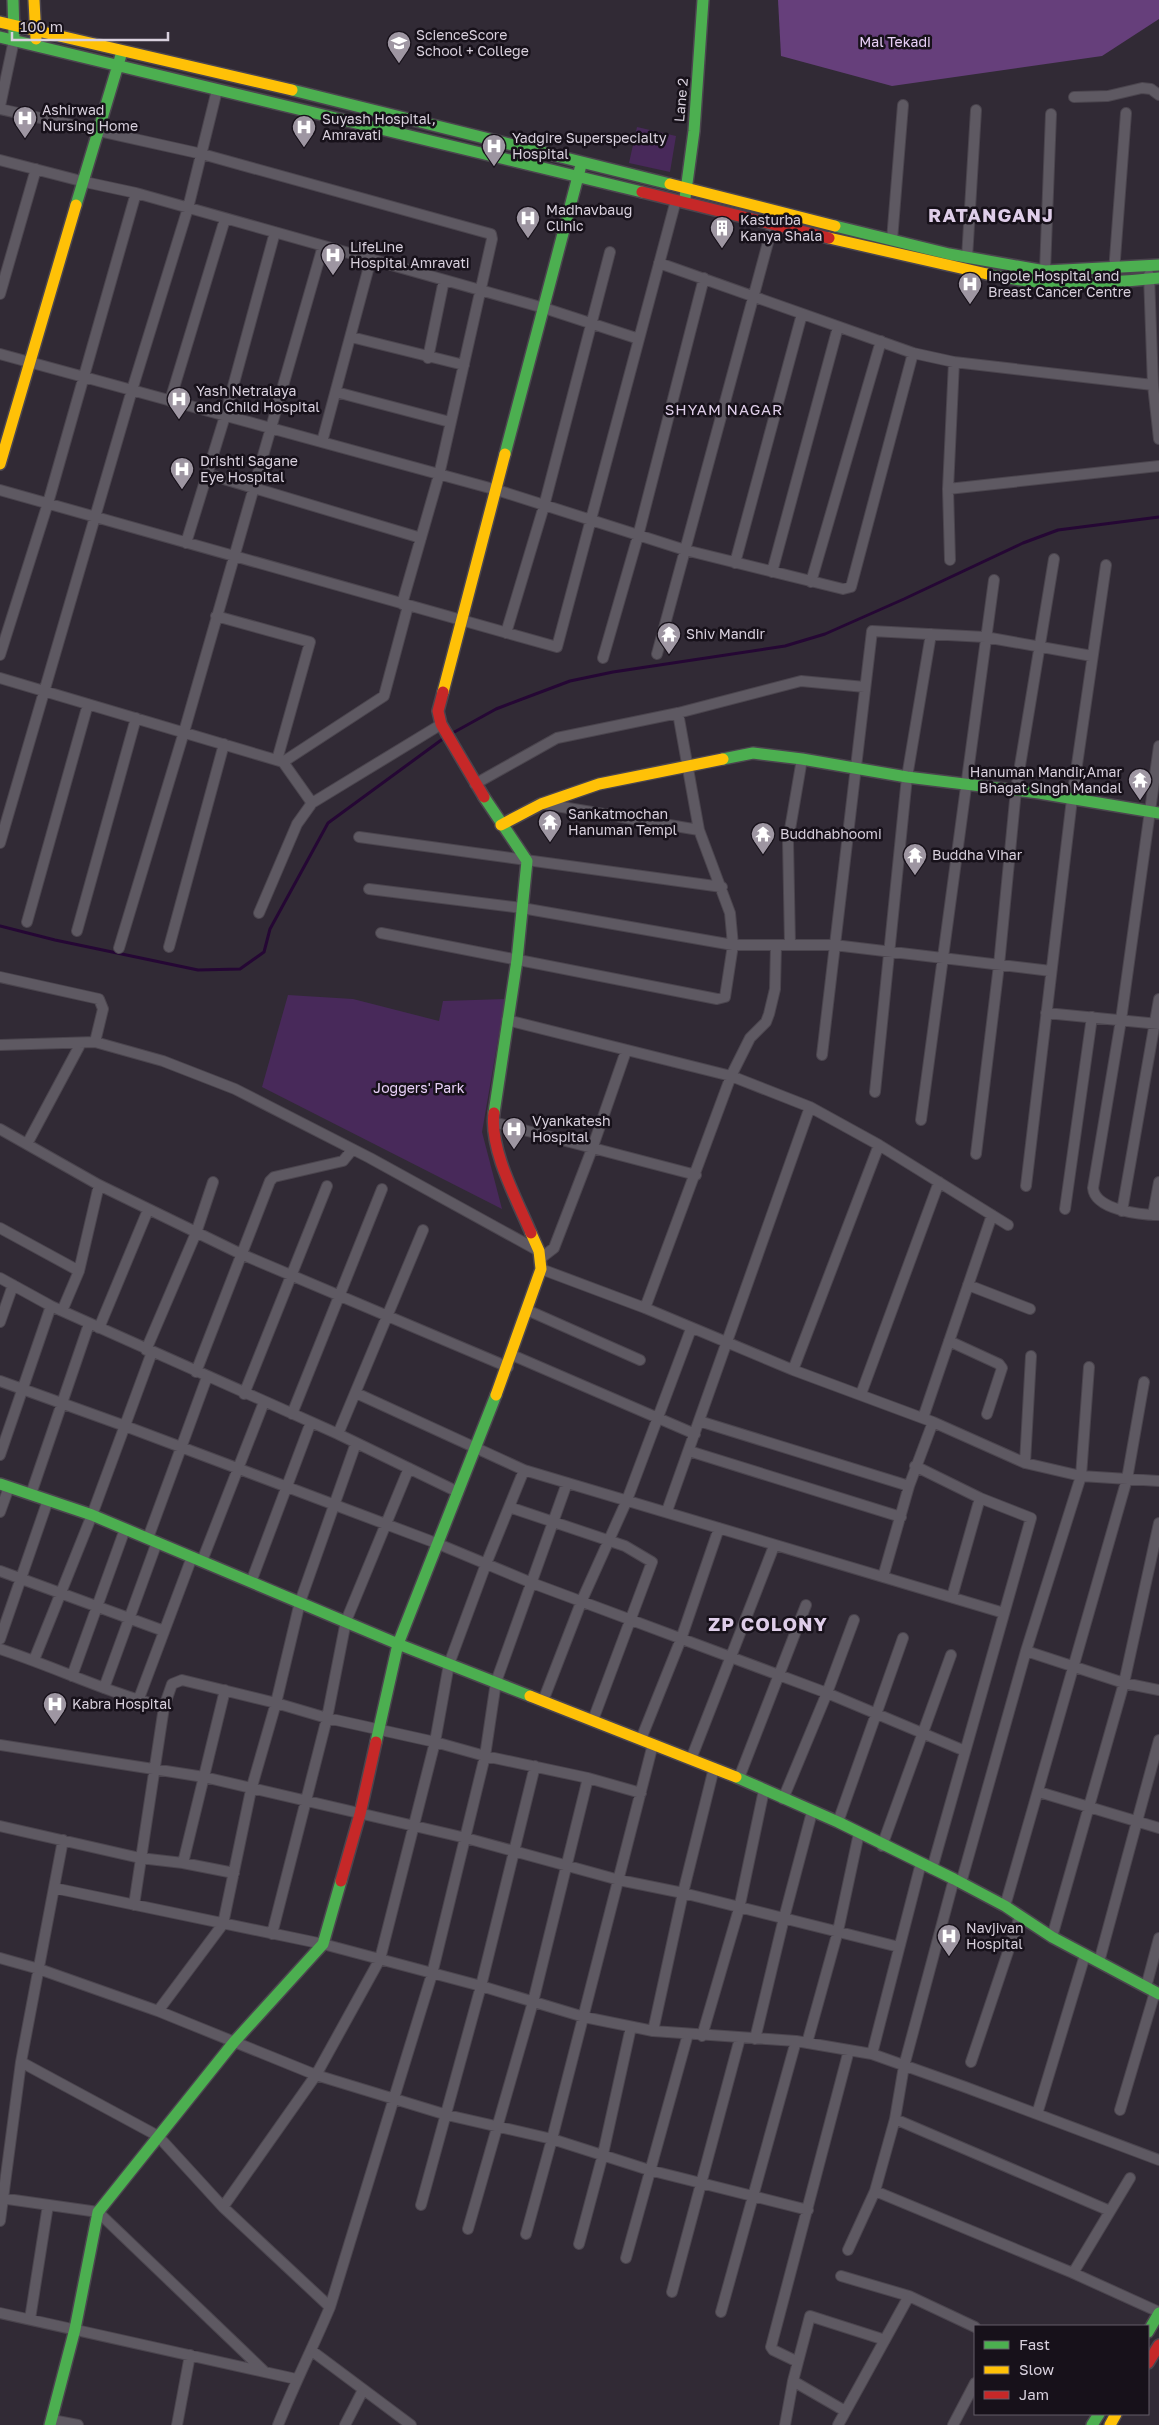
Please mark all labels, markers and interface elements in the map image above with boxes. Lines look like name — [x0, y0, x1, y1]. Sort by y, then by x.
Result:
scale bar — [12, 10, 169, 42]
text: 100 m — [20, 17, 63, 35]
place label: ScienceScore School + College — [416, 26, 529, 59]
school or university icon: ScienceScore School + College — [386, 30, 412, 64]
park label: Mal Tekadi — [859, 33, 931, 50]
street label: Lane 2 — [670, 77, 691, 123]
place label: Ashirwad Nursing Home — [42, 101, 138, 134]
hospital icon: Ashirwad Nursing Home — [12, 105, 38, 139]
place label: Suyash Hospital, Amravati — [322, 110, 436, 143]
hospital icon: Suyash Hospital, Amravati — [291, 114, 317, 148]
place label: Yadgire Superspecialty Hospital — [512, 129, 667, 162]
hospital icon: Yadgire Superspecialty Hospital — [481, 133, 507, 167]
place label: Madhavbaug Clinic — [546, 201, 632, 234]
district label: RATANGANJ — [928, 203, 1054, 226]
hospital icon: Madhavbaug Clinic — [515, 205, 541, 239]
place label: Kasturba Kanya Shala — [740, 211, 822, 244]
building icon: Kasturba Kanya Shala — [709, 215, 735, 249]
place label: LifeLine Hospital Amravati — [350, 238, 470, 271]
hospital icon: LifeLine Hospital Amravati — [320, 242, 346, 276]
place label: Ingole Hospital and Breast Cancer Centre — [988, 267, 1131, 300]
hospital icon: Ingole Hospital and Breast Cancer Centre — [957, 271, 983, 305]
place label: Yash Netralaya and Child Hospital — [196, 382, 320, 415]
hospital icon: Yash Netralaya and Child Hospital — [166, 386, 192, 420]
district label: SHYAM NAGAR — [665, 400, 783, 418]
place label: Drishti Sagane Eye Hospital — [200, 452, 298, 485]
hospital icon: Drishti Sagane Eye Hospital — [169, 456, 195, 490]
temple icon: Shiv Mandir — [656, 621, 682, 655]
place label: Shiv Mandir — [686, 625, 766, 642]
place label: Hanuman Mandir,Amar Bhagat Singh Mandal — [970, 763, 1123, 796]
temple icon: Hanuman Mandir,Amar Bhagat Singh Mandal — [1127, 767, 1153, 801]
place label: Sankatmochan Hanuman Templ — [568, 805, 677, 838]
temple icon: Sankatmochan Hanuman Templ — [537, 809, 563, 843]
temple icon: Buddhabhoomi — [750, 821, 776, 855]
place label: Buddhabhoomi — [780, 825, 882, 842]
temple icon: Buddha Vihar — [902, 842, 928, 876]
place label: Buddha Vihar — [932, 846, 1023, 863]
park label: Joggers' Park — [373, 1079, 465, 1096]
place label: Vyankatesh Hospital — [532, 1112, 611, 1145]
hospital icon: Vyankatesh Hospital — [501, 1116, 527, 1150]
district label: ZP COLONY — [708, 1612, 828, 1635]
hospital icon: Kabra Hospital — [42, 1691, 68, 1725]
place label: Kabra Hospital — [72, 1695, 172, 1712]
place label: Navjivan Hospital — [966, 1919, 1024, 1952]
hospital icon: Navjivan Hospital — [936, 1923, 962, 1957]
legend — [974, 2325, 1149, 2415]
text: Fast — [1019, 2335, 1050, 2353]
text: Slow — [1019, 2360, 1054, 2378]
text: Jam — [1019, 2385, 1049, 2403]

